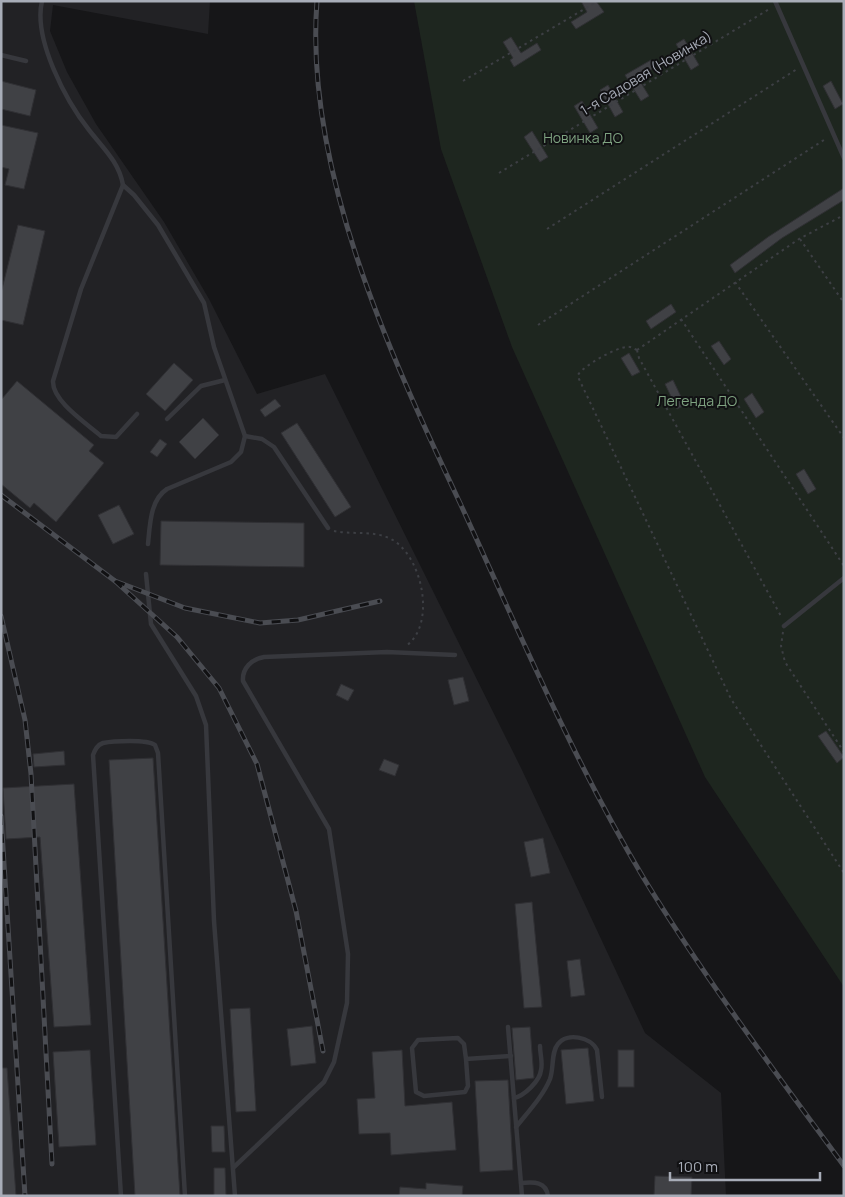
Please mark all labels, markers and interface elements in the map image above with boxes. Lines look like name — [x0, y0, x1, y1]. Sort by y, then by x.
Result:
street label: 1-я Садовая (Новинка) — [577, 26, 715, 119]
park label: Новинка ДО — [543, 128, 623, 147]
park label: Легенда ДО — [657, 391, 737, 410]
scale bar — [670, 1150, 820, 1182]
text: 100 m — [678, 1156, 718, 1177]

